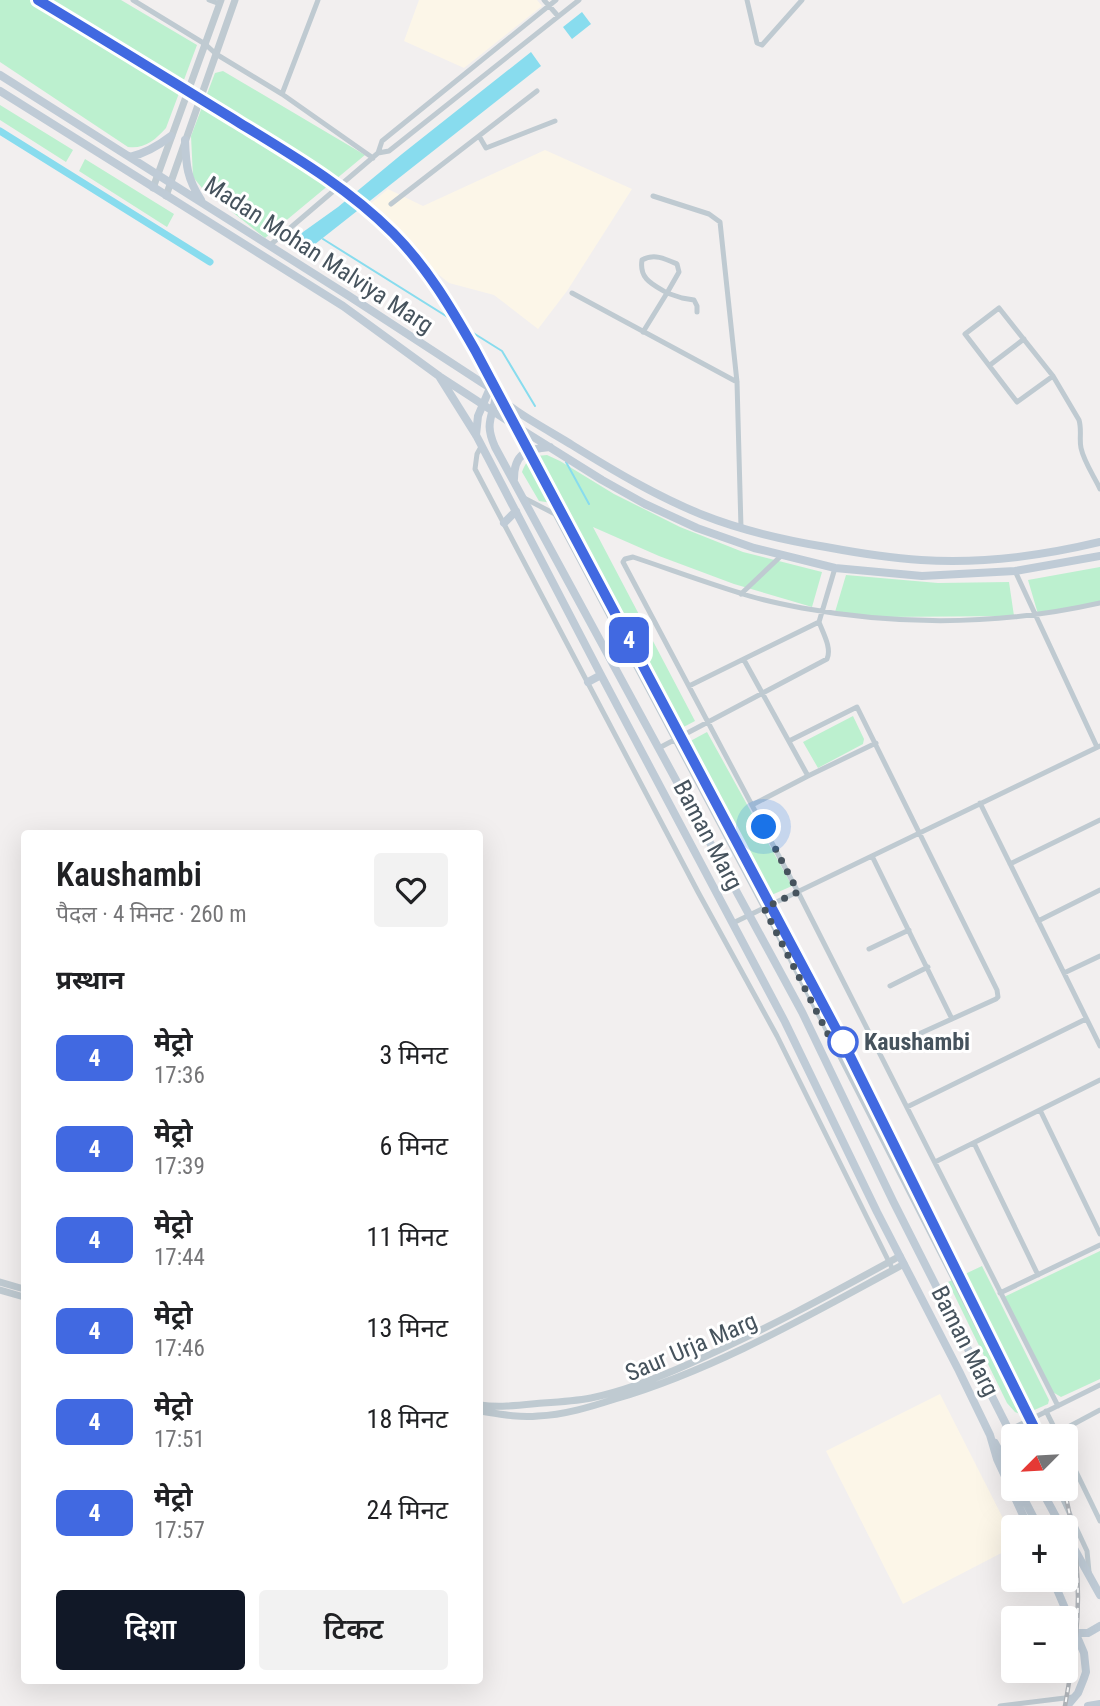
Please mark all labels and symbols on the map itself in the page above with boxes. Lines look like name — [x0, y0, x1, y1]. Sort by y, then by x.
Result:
street label: Madan Mohan Malviya Marg — [199, 171, 439, 339]
line badge: 4 — [606, 617, 652, 663]
street label: Baman Marg — [668, 776, 748, 894]
your location — [746, 809, 781, 844]
marker: Kaushambi — [828, 1027, 858, 1057]
place label: Kaushambi — [864, 1028, 970, 1056]
street label: Baman Marg — [925, 1281, 1005, 1401]
street label: Saur Urja Marg — [621, 1307, 761, 1387]
north arrow — [1001, 1424, 1078, 1502]

